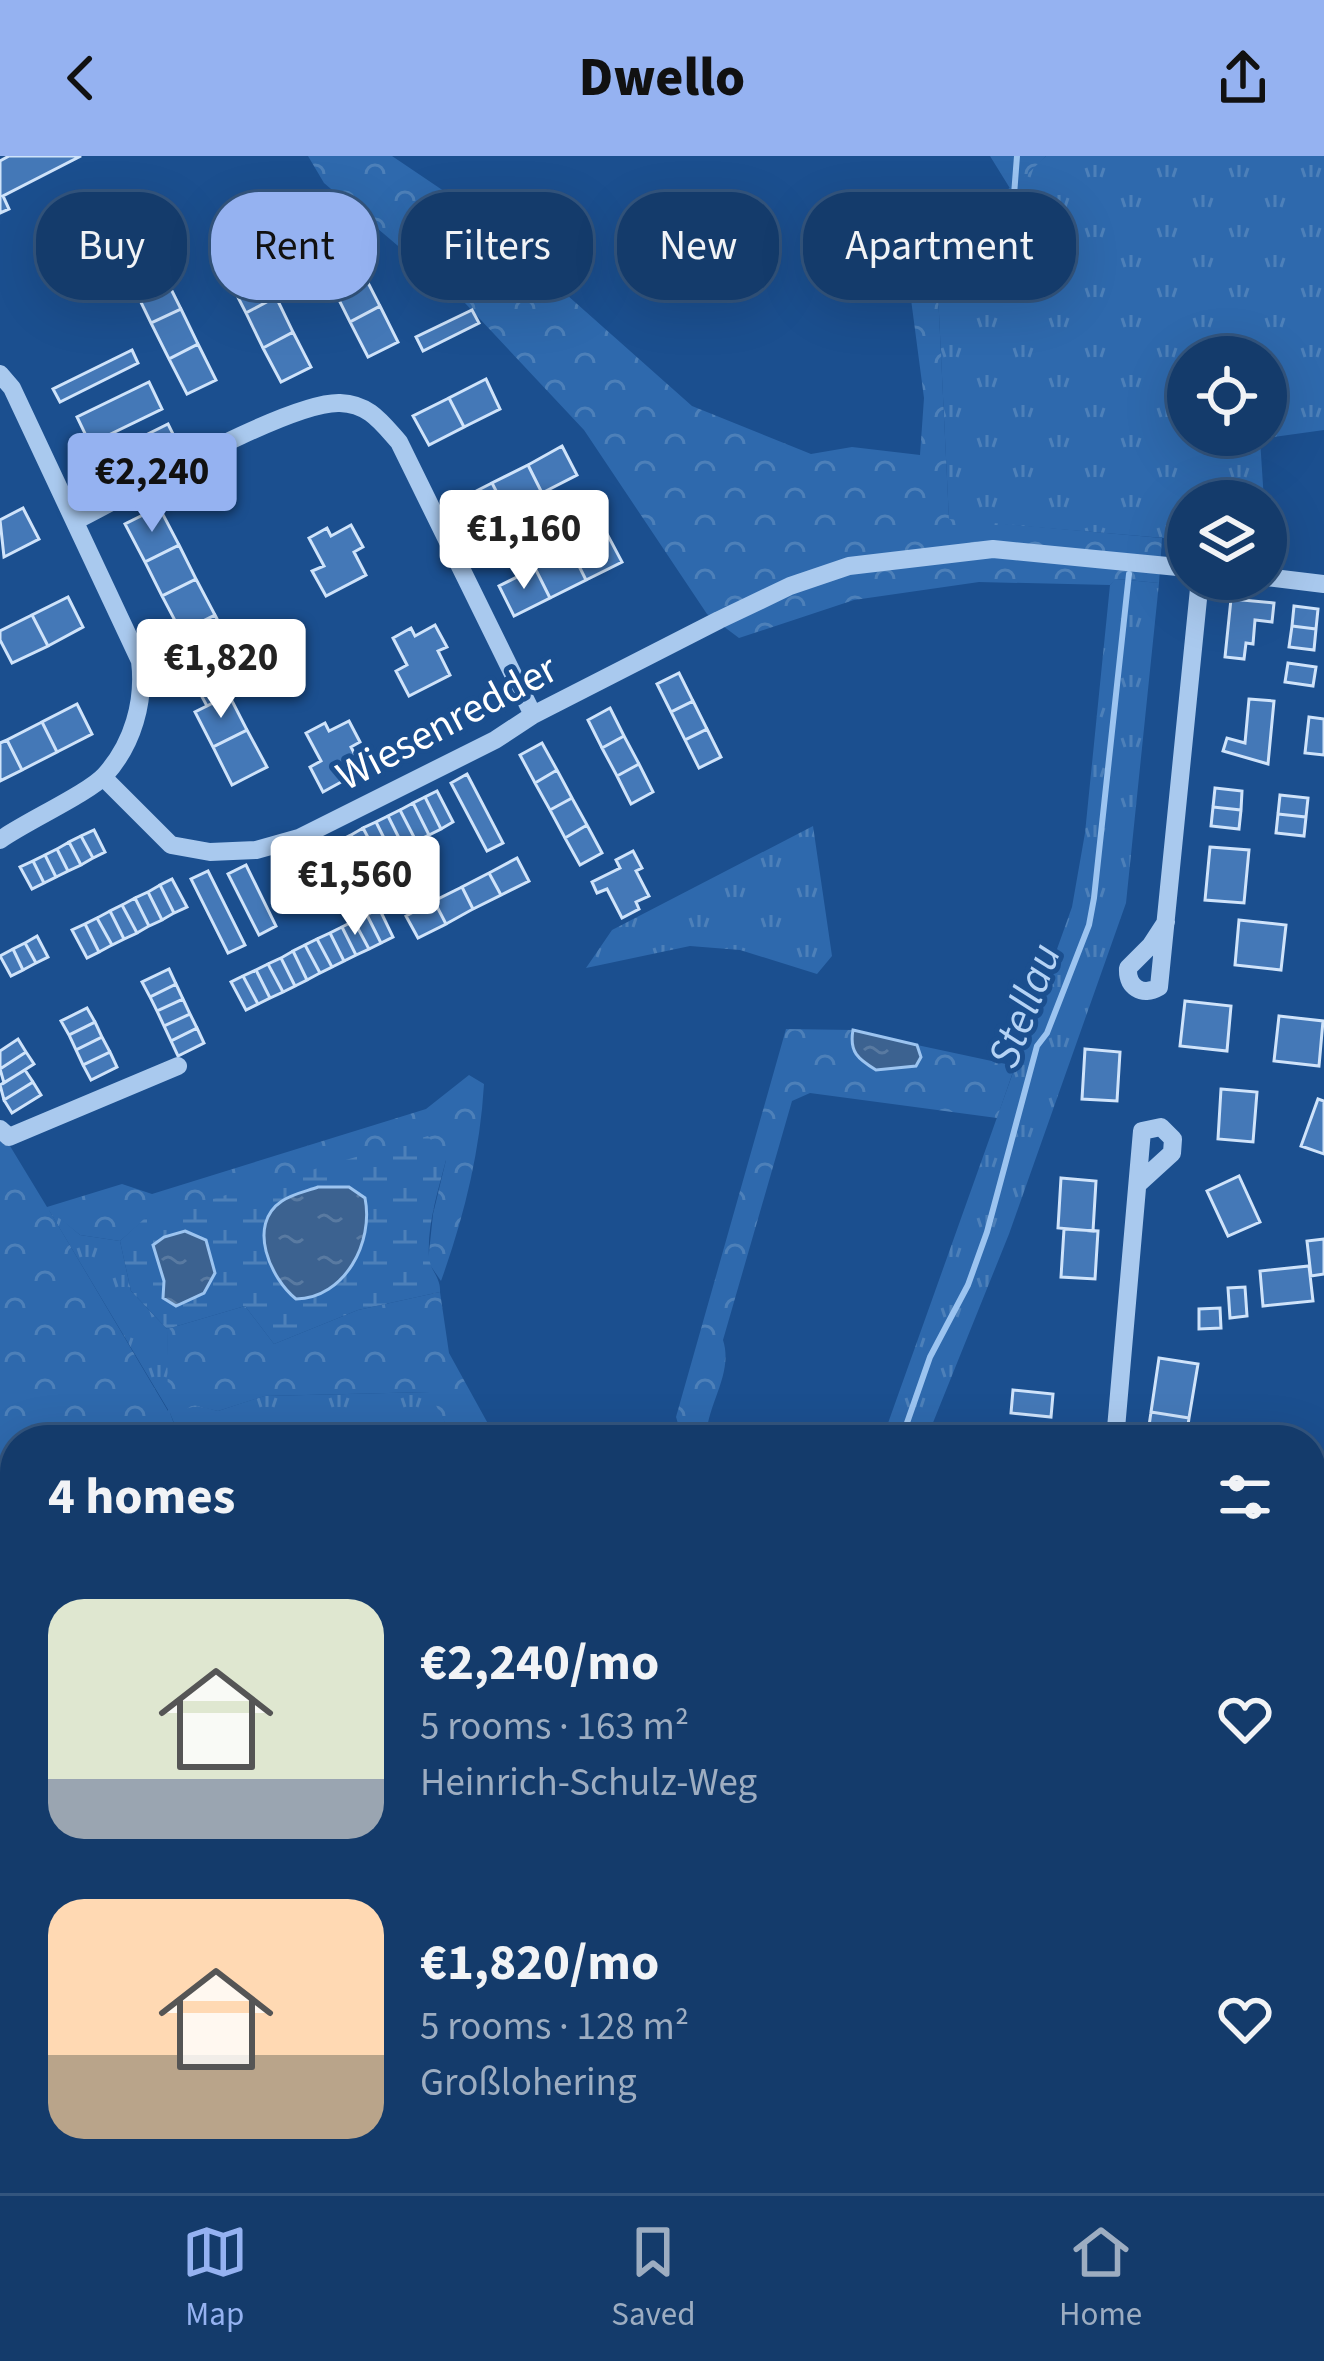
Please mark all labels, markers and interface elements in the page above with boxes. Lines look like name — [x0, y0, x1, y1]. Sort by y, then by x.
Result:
text: Dwello — [579, 40, 745, 117]
icon: back — [48, 45, 114, 111]
icon: share — [1210, 45, 1276, 111]
chip: Buy — [36, 192, 187, 300]
chip: Rent — [211, 192, 377, 300]
chip: Filters — [401, 192, 593, 300]
chip: New — [617, 192, 779, 300]
chip: Apartment — [803, 192, 1076, 300]
map controls — [1167, 336, 1287, 600]
button: locate — [1167, 336, 1287, 456]
pin: €2,240 — [54, 433, 250, 535]
text: €2,240 — [95, 444, 209, 500]
button: layers — [1167, 480, 1287, 600]
pin: €1,160 — [426, 490, 622, 592]
text: €1,160 — [467, 501, 581, 557]
pin: €1,820 — [123, 619, 319, 721]
text: €1,820 — [164, 630, 278, 686]
street label: Wiesenredder — [326, 639, 568, 806]
pin: €1,560 — [257, 836, 453, 938]
text: €1,560 — [298, 847, 412, 903]
water label: Stellau — [972, 934, 1078, 1077]
text: 4 homes — [48, 1461, 235, 1533]
icon: filters — [1212, 1464, 1278, 1530]
text: €2,240/mo — [420, 1627, 659, 1699]
icon: home — [144, 1647, 288, 1791]
icon: heart — [1212, 1686, 1278, 1752]
text: 5 rooms · 163 m² — [420, 1699, 689, 1755]
text: Heinrich-Schulz-Weg — [420, 1755, 757, 1811]
text: €1,820/mo — [420, 1927, 659, 1999]
icon: home — [144, 1947, 288, 2091]
icon: heart — [1212, 1986, 1278, 2052]
text: 5 rooms · 128 m² — [420, 1999, 689, 2055]
text: Großlohering — [420, 2055, 637, 2111]
tab: Map — [182, 2219, 248, 2338]
tab: Saved — [611, 2219, 696, 2338]
tab: Home — [1059, 2219, 1142, 2338]

